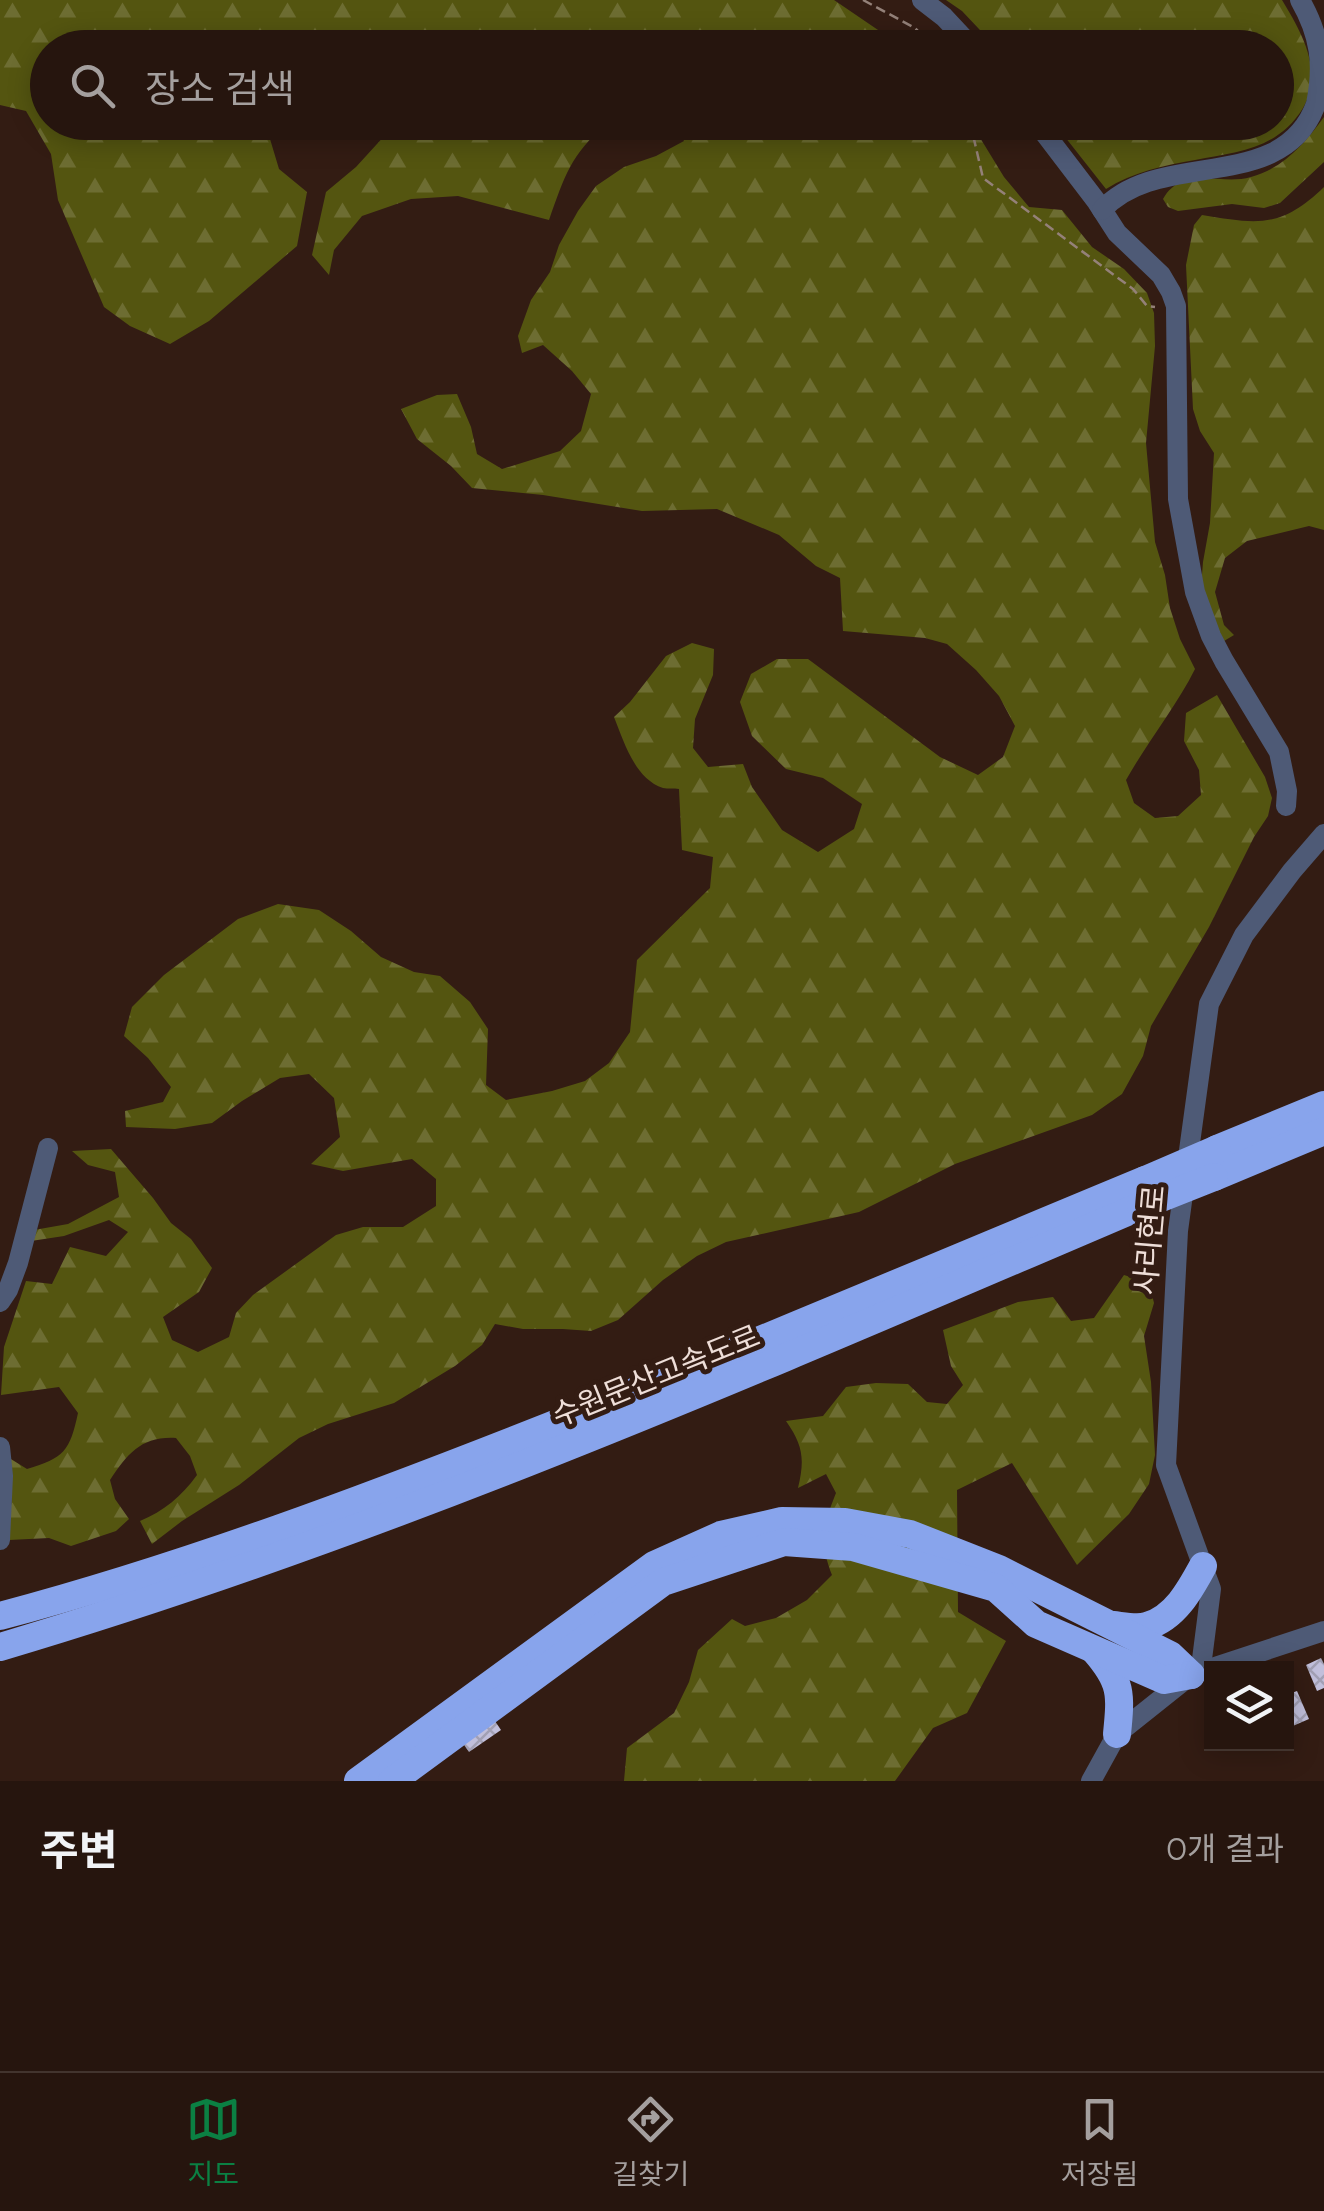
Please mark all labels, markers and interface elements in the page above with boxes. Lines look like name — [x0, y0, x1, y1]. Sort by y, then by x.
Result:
search box — [30, 30, 1294, 140]
icon: search — [65, 58, 120, 113]
text: 장소 검색 — [145, 65, 295, 112]
street label: 사리현로 — [1126, 1183, 1173, 1297]
street label: 수원문산고속도로 — [547, 1317, 765, 1434]
map controls — [1204, 1661, 1294, 1751]
button: layers — [1204, 1661, 1294, 1751]
text: 주변 — [40, 1824, 117, 1876]
text: 0개 결과 — [1166, 1829, 1284, 1868]
tab: 지도 — [186, 2092, 241, 2192]
tab: 길찾기 — [612, 2092, 689, 2192]
tab: 저장됨 — [1061, 2092, 1138, 2192]

